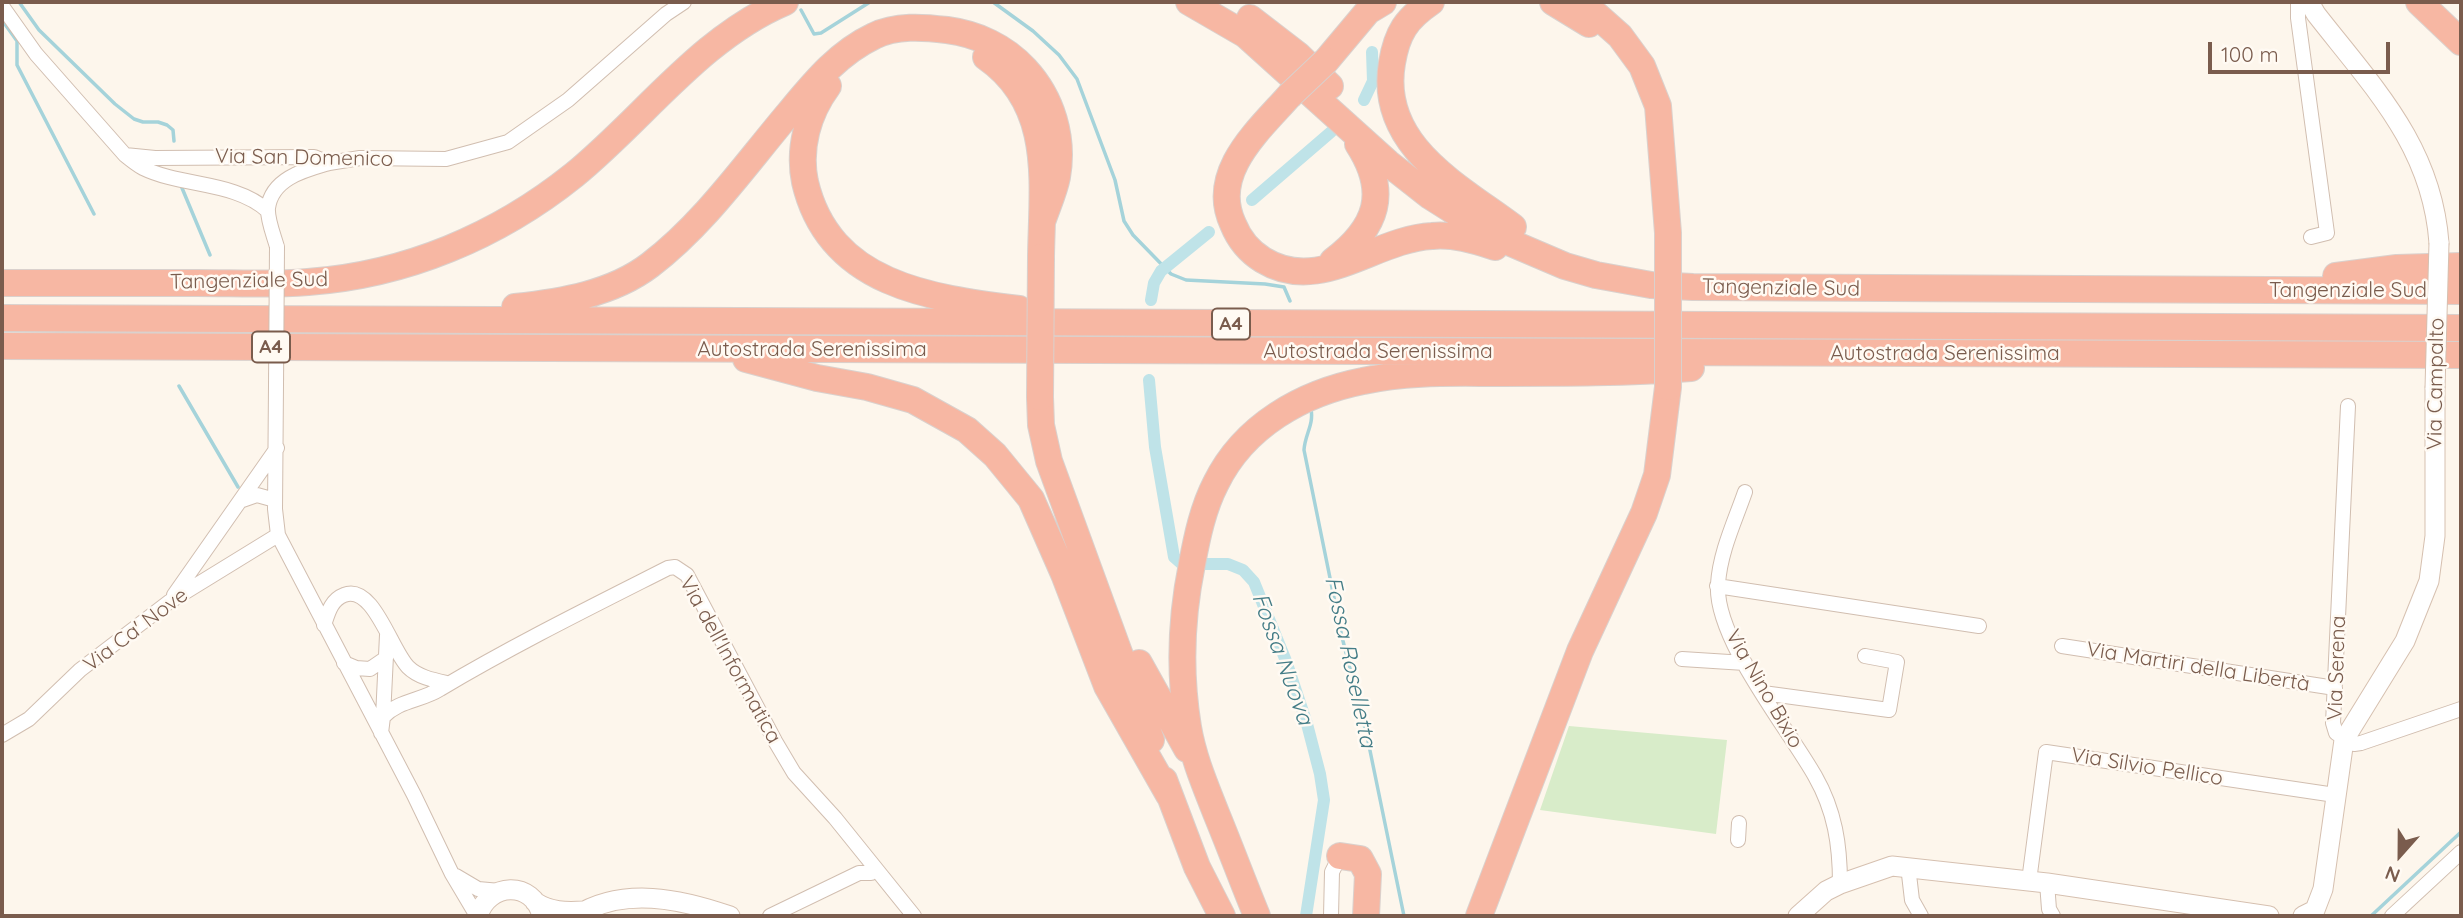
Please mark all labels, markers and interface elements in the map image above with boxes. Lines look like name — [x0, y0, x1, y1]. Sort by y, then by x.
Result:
scale bar — [2211, 28, 2393, 72]
text: 100 m — [2221, 41, 2279, 67]
street label: Via San Domenico — [215, 144, 393, 172]
street label: Tangenziale Sud — [170, 267, 328, 295]
street label: Tangenziale Sud — [1702, 274, 1860, 302]
street label: Tangenziale Sud — [2269, 278, 2427, 304]
road number: A4 — [1212, 308, 1250, 340]
street label: Via Campalto — [2422, 318, 2450, 450]
road number: A4 — [252, 332, 290, 362]
street label: Autostrada Serenissima — [697, 337, 927, 363]
street label: Autostrada Serenissima — [1263, 339, 1493, 365]
street label: Autostrada Serenissima — [1830, 341, 2060, 367]
street label: Via dell'Informatica — [674, 572, 786, 748]
water label: Fossa Roselletta — [1318, 574, 1382, 750]
street label: Via Ca' Nove — [79, 583, 193, 677]
water label: Fossa Nuova — [1245, 589, 1319, 729]
street label: Via Serena — [2323, 615, 2351, 721]
street label: Via Nino Bixio — [1720, 625, 1808, 753]
street label: Via Martiri della Libertà — [2084, 637, 2312, 697]
street label: Via Silvio Pellico — [2069, 743, 2225, 791]
north arrow — [2365, 820, 2435, 890]
text: N — [2382, 861, 2403, 888]

